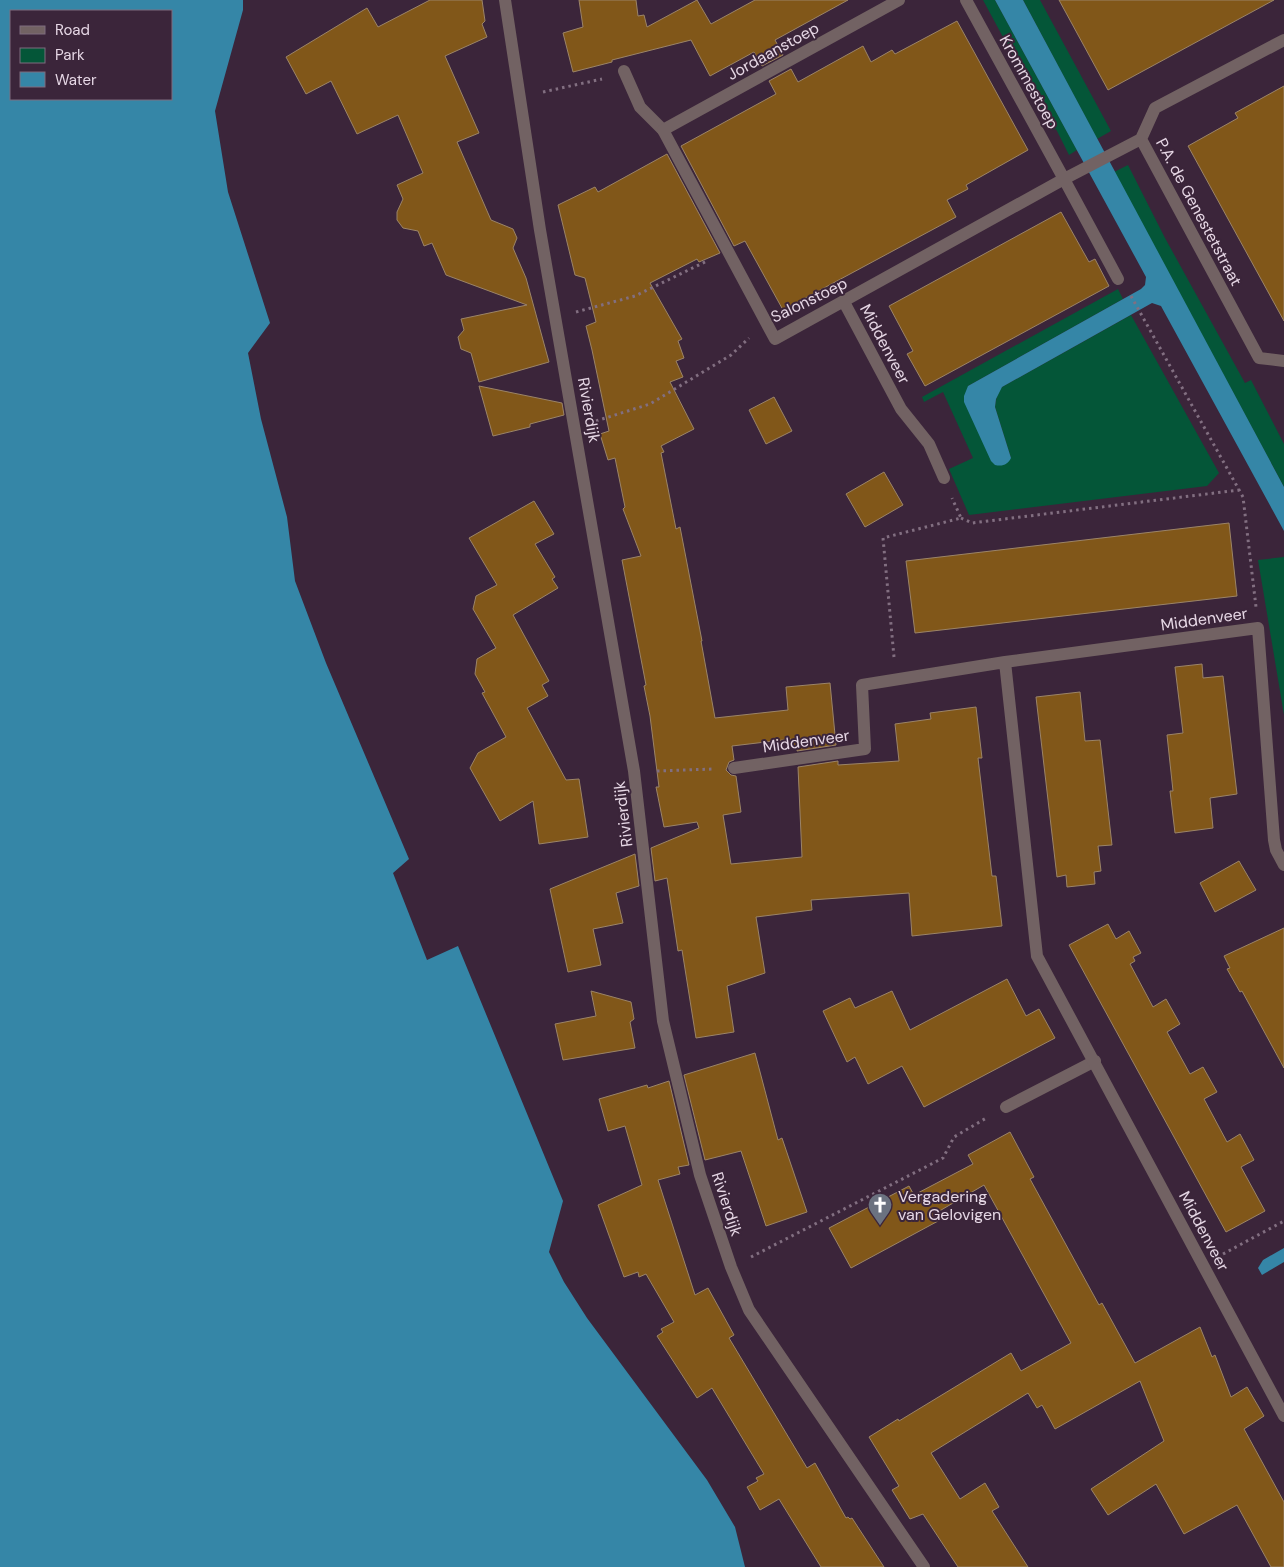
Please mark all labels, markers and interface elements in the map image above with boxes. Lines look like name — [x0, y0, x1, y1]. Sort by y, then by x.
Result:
legend — [10, 10, 172, 100]
street label: Jordaanstoep — [723, 17, 823, 85]
text: Road — [55, 20, 90, 40]
street label: Krommestoep — [995, 31, 1063, 133]
text: Park — [55, 45, 85, 65]
text: Water — [55, 70, 97, 90]
street label: P.A. de Genestetstraat — [1151, 134, 1247, 290]
street label: Salonstoep — [767, 272, 851, 328]
street label: Middenveer — [855, 300, 915, 388]
street label: Rivierdijk — [573, 376, 605, 444]
street label: Middenveer — [1159, 602, 1249, 635]
street label: Middenveer — [761, 724, 851, 757]
street label: Rivierdijk — [609, 780, 637, 848]
street label: Rivierdijk — [707, 1169, 747, 1239]
place label: Vergadering van Gelovigen — [898, 1186, 1001, 1225]
street label: Middenveer — [1174, 1187, 1234, 1275]
church icon: Vergadering van Gelovigen — [867, 1192, 893, 1226]

